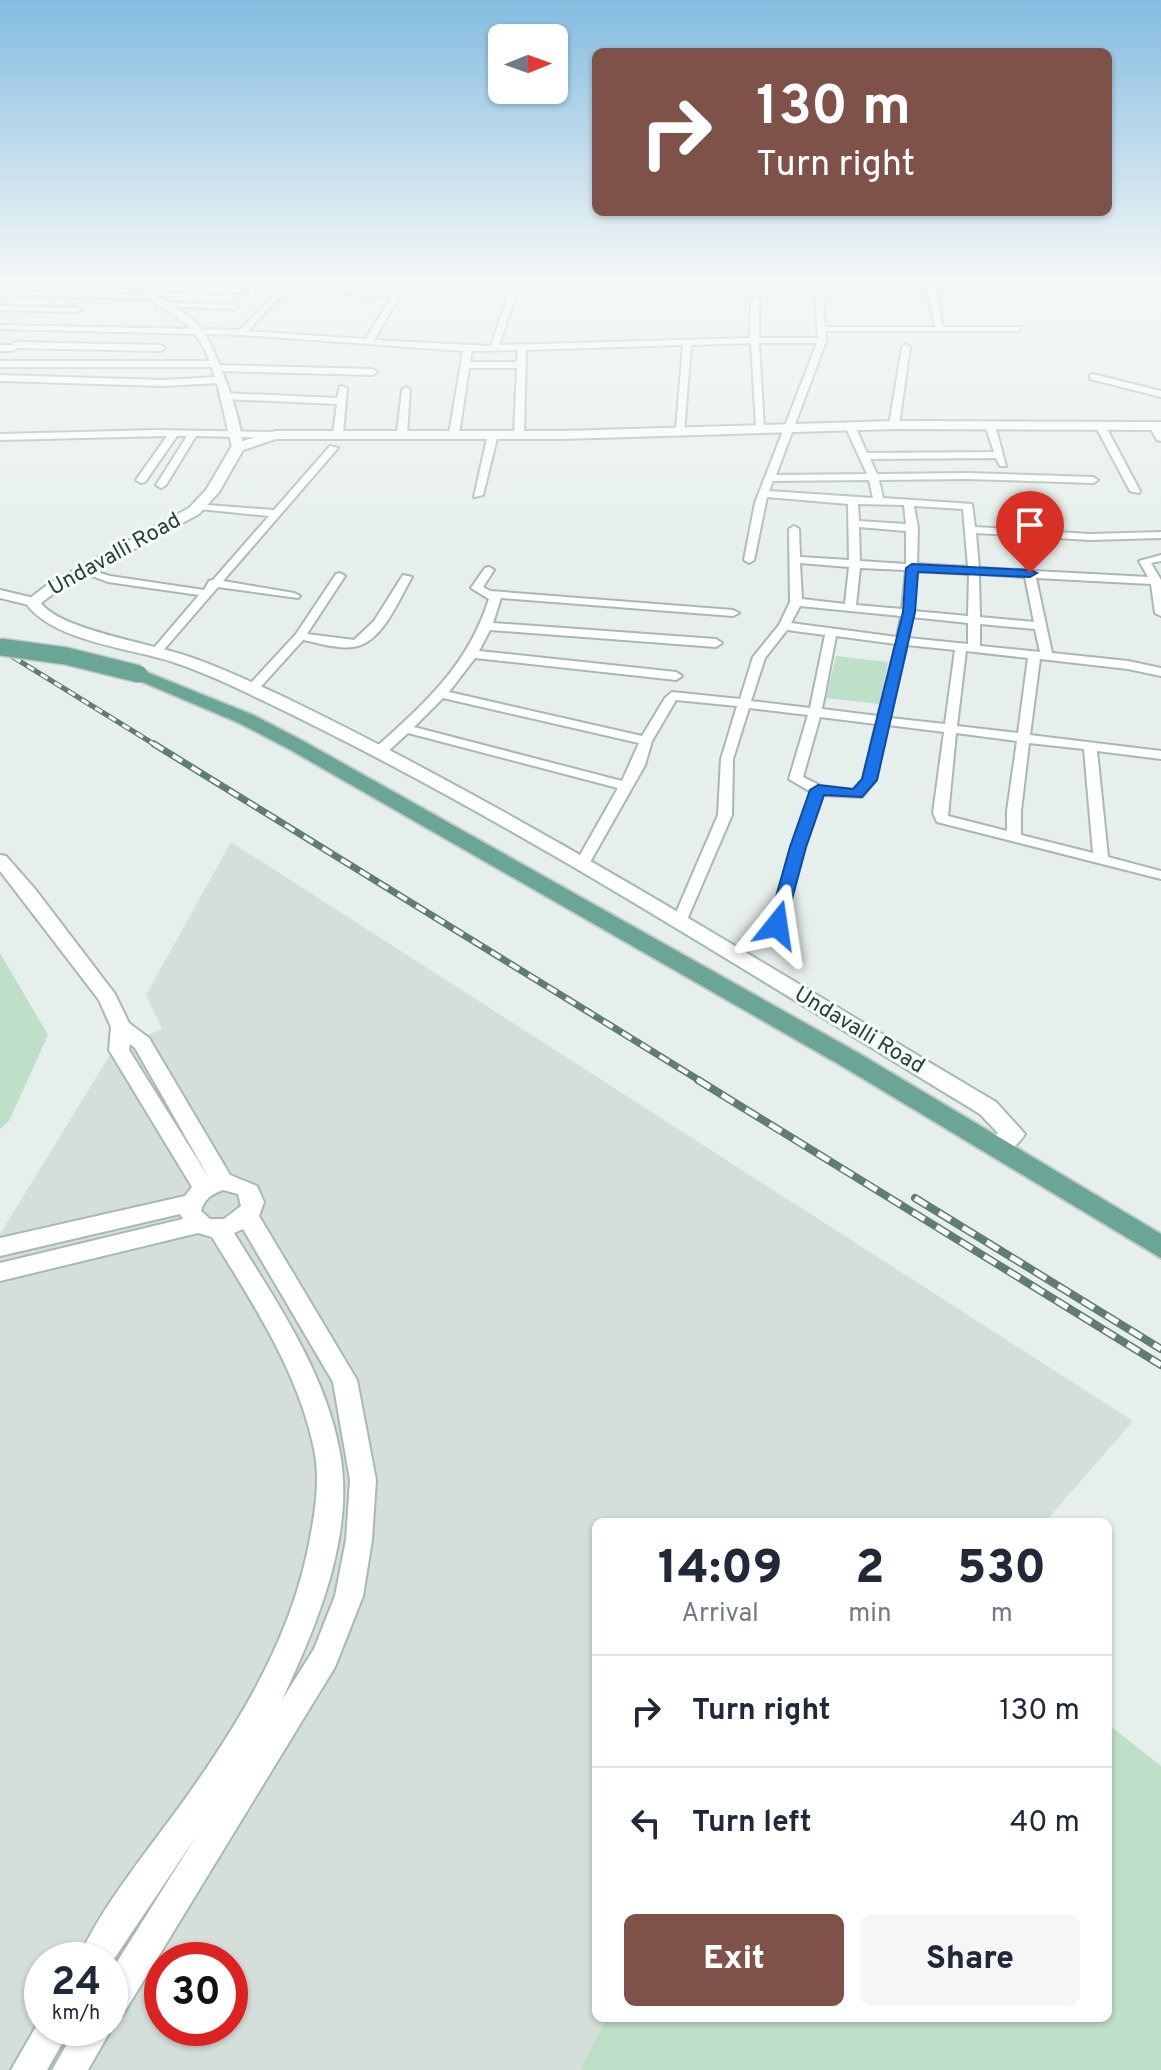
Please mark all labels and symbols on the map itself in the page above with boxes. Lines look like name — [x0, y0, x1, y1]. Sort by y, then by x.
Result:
north arrow — [488, 24, 568, 104]
pin — [996, 491, 1064, 573]
street label: Undavalli Road — [44, 507, 186, 603]
position arrow — [735, 883, 819, 967]
street label: Undavalli Road — [789, 981, 929, 1081]
speed limit sign: 30 — [144, 1942, 248, 2046]

